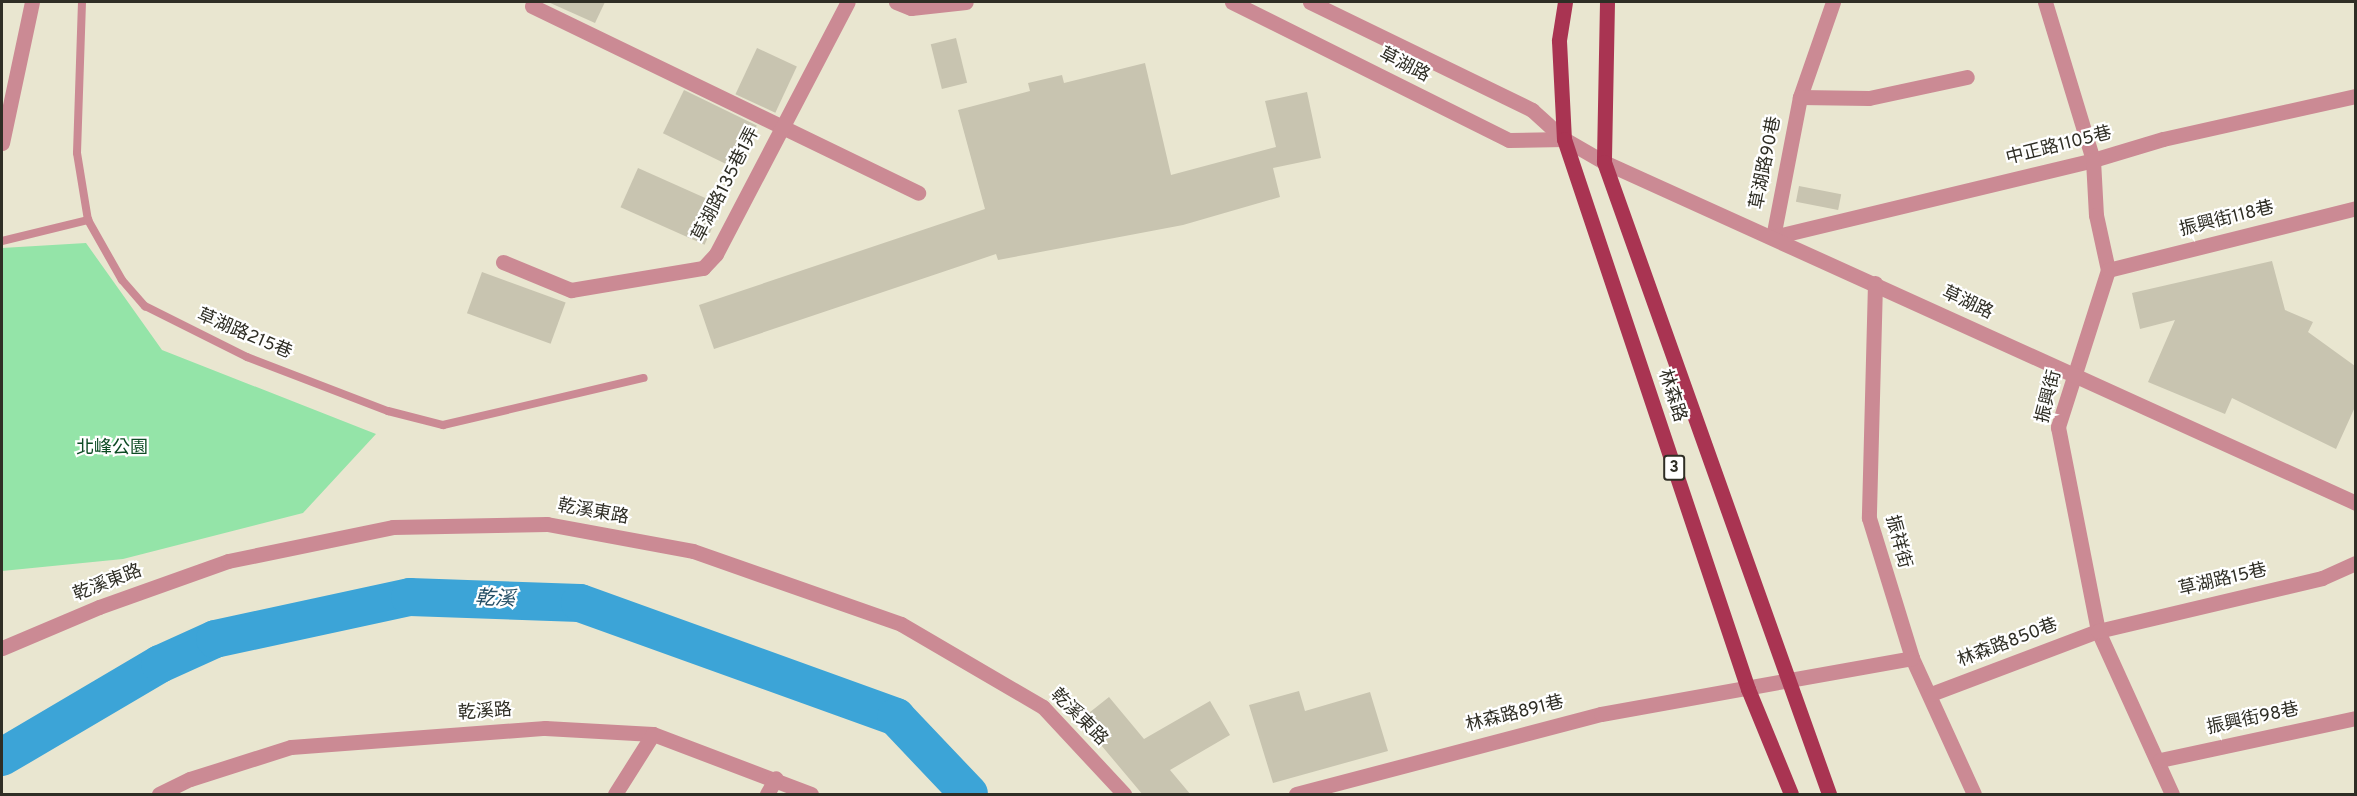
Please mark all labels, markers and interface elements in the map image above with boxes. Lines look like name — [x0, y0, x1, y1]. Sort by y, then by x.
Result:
street label: 草湖路 — [1375, 44, 1433, 88]
street label: 草湖路90巷 — [1747, 115, 1787, 211]
street label: 中正路1105巷 — [2004, 123, 2114, 171]
street label: 草湖路135巷1弄 — [689, 124, 765, 246]
street label: 振興街118巷 — [2178, 198, 2276, 242]
street label: 草湖路 — [1938, 283, 1996, 325]
street label: 草湖路215巷 — [193, 305, 295, 365]
street label: 林森路 — [1652, 367, 1690, 425]
street label: 振興街 — [2033, 368, 2067, 426]
park label: 北峰公園 — [76, 438, 148, 460]
road number: 3 — [1662, 455, 1686, 481]
street label: 乾溪東路 — [556, 496, 630, 530]
street label: 振祥街 — [1880, 513, 1914, 571]
street label: 草湖路15巷 — [2177, 560, 2269, 602]
street label: 乾溪東路 — [71, 561, 145, 607]
water label: 乾溪 — [475, 587, 515, 613]
street label: 林森路850巷 — [1955, 615, 2061, 673]
street label: 乾溪東路 — [1045, 685, 1111, 751]
street label: 林森路891巷 — [1464, 692, 1566, 738]
street label: 乾溪路 — [457, 700, 513, 726]
street label: 振興街98巷 — [2205, 700, 2301, 740]

